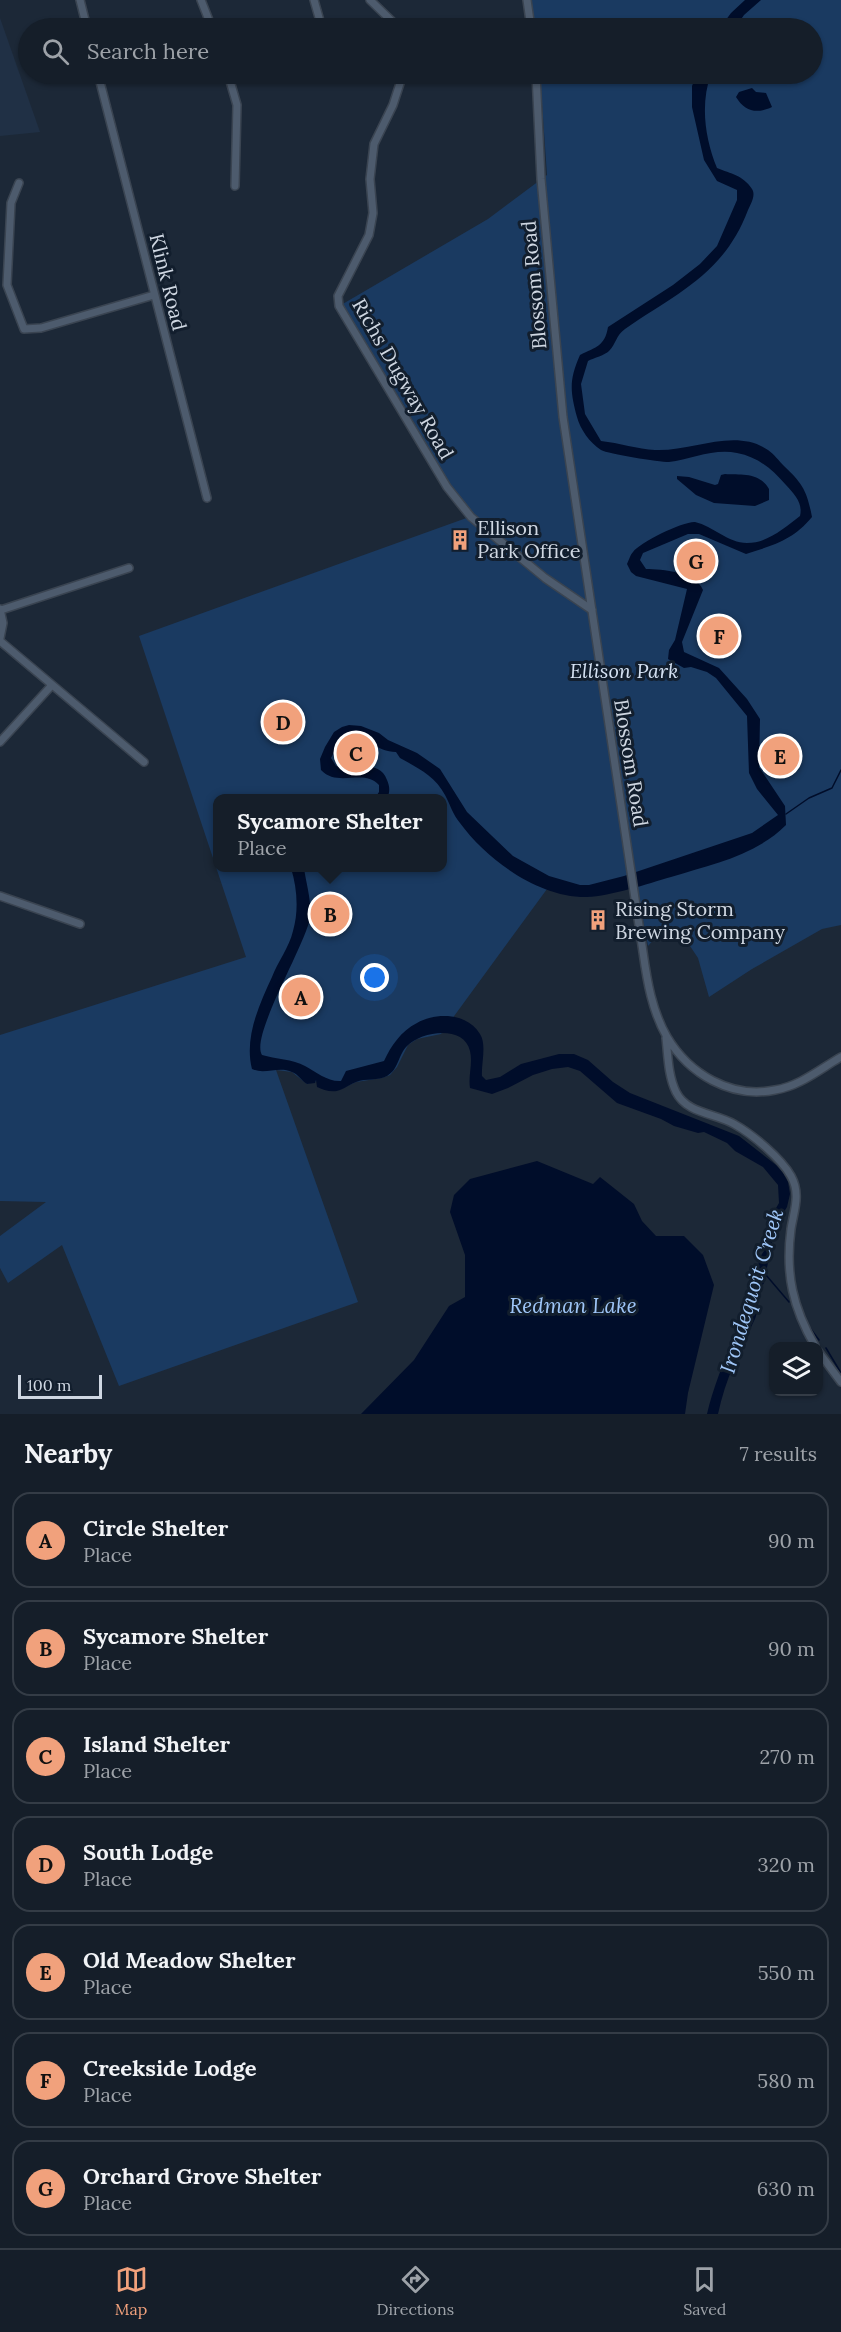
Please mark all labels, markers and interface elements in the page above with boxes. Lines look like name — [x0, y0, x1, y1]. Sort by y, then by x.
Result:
search box — [18, 18, 823, 84]
icon: search — [39, 35, 72, 68]
text: Search here — [87, 37, 209, 65]
street label: Blossom Road — [515, 220, 552, 350]
street label: Klink Road — [144, 231, 193, 333]
street label: Richs Dugway Road — [347, 294, 460, 464]
place label: Ellison Park Office — [477, 515, 581, 563]
building icon: Ellison Park Office — [448, 528, 472, 552]
pin: G — [676, 538, 716, 584]
pin: F — [700, 614, 738, 658]
park label: Ellison Park — [570, 658, 678, 683]
street label: Blossom Road — [609, 697, 654, 829]
pin: D — [264, 700, 302, 744]
pin: C — [336, 730, 376, 776]
pin: E — [760, 734, 800, 778]
popup — [213, 794, 447, 872]
text: Sycamore Shelter — [237, 807, 423, 835]
text: Place — [237, 835, 287, 860]
pin: B — [310, 892, 350, 936]
place label: Rising Storm Brewing Company — [615, 896, 785, 944]
building icon: Rising Storm Brewing Company — [586, 908, 610, 932]
your location — [360, 963, 389, 992]
pin: A — [282, 974, 320, 1020]
water label: Irondequoit Creek — [714, 1205, 789, 1376]
water label: Redman Lake — [509, 1292, 637, 1319]
map controls — [769, 1342, 823, 1396]
button: layers — [769, 1342, 823, 1396]
scale bar — [18, 1372, 102, 1400]
text: 100 m — [27, 1375, 71, 1395]
text: Nearby — [24, 1437, 112, 1470]
text: 7 results — [740, 1441, 817, 1466]
text: Circle Shelter — [83, 1514, 228, 1542]
text: A — [39, 1528, 52, 1553]
text: 90 m — [768, 1528, 815, 1553]
text: Place — [83, 1542, 132, 1567]
text: Sycamore Shelter — [83, 1622, 268, 1650]
text: B — [39, 1636, 52, 1661]
text: 90 m — [768, 1636, 815, 1661]
text: Place — [83, 1650, 132, 1675]
text: Island Shelter — [83, 1730, 230, 1758]
text: C — [39, 1744, 52, 1769]
text: 270 m — [759, 1744, 815, 1769]
text: Place — [83, 1758, 132, 1783]
text: South Lodge — [83, 1838, 213, 1866]
text: D — [38, 1852, 53, 1877]
text: 320 m — [758, 1852, 815, 1877]
text: Place — [83, 1866, 132, 1891]
text: Old Meadow Shelter — [83, 1946, 295, 1974]
text: E — [39, 1960, 52, 1985]
text: 550 m — [758, 1960, 815, 1985]
text: Place — [83, 1974, 132, 1999]
text: Creekside Lodge — [83, 2054, 257, 2082]
text: F — [40, 2068, 51, 2093]
text: 580 m — [757, 2068, 815, 2093]
text: Place — [83, 2082, 132, 2107]
text: Orchard Grove Shelter — [83, 2162, 321, 2190]
text: G — [38, 2176, 53, 2201]
text: 630 m — [757, 2176, 815, 2201]
text: Place — [83, 2190, 132, 2215]
tab: Map — [115, 2263, 148, 2319]
tab: Directions — [377, 2263, 454, 2319]
tab: Saved — [683, 2263, 726, 2319]

